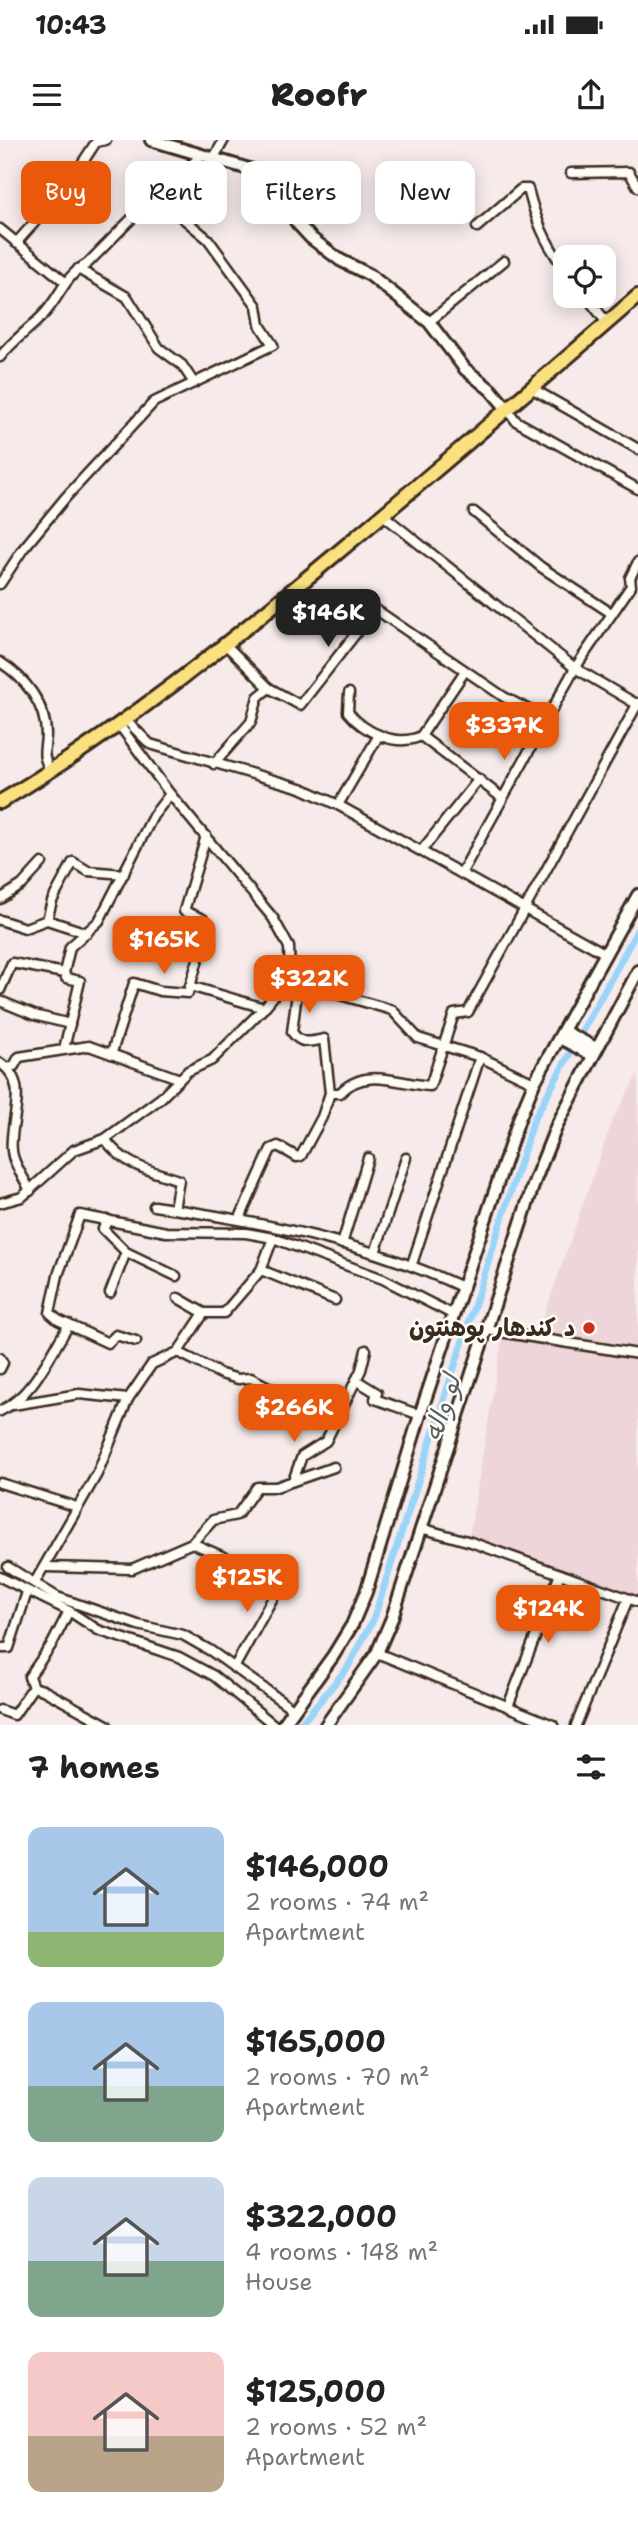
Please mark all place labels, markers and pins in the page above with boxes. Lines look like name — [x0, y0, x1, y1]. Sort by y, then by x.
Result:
pin: $146K — [279, 589, 377, 649]
pin: $337K — [455, 702, 553, 762]
pin: $165K — [115, 916, 213, 976]
pin: $322K — [260, 956, 358, 1015]
place label: د کندهار پوهنتون — [409, 1312, 575, 1344]
marker: د کندهار پوهنتون — [581, 1320, 597, 1336]
pin: $266K — [245, 1384, 343, 1444]
pin: $125K — [198, 1554, 296, 1614]
pin: $124K — [499, 1586, 597, 1645]

